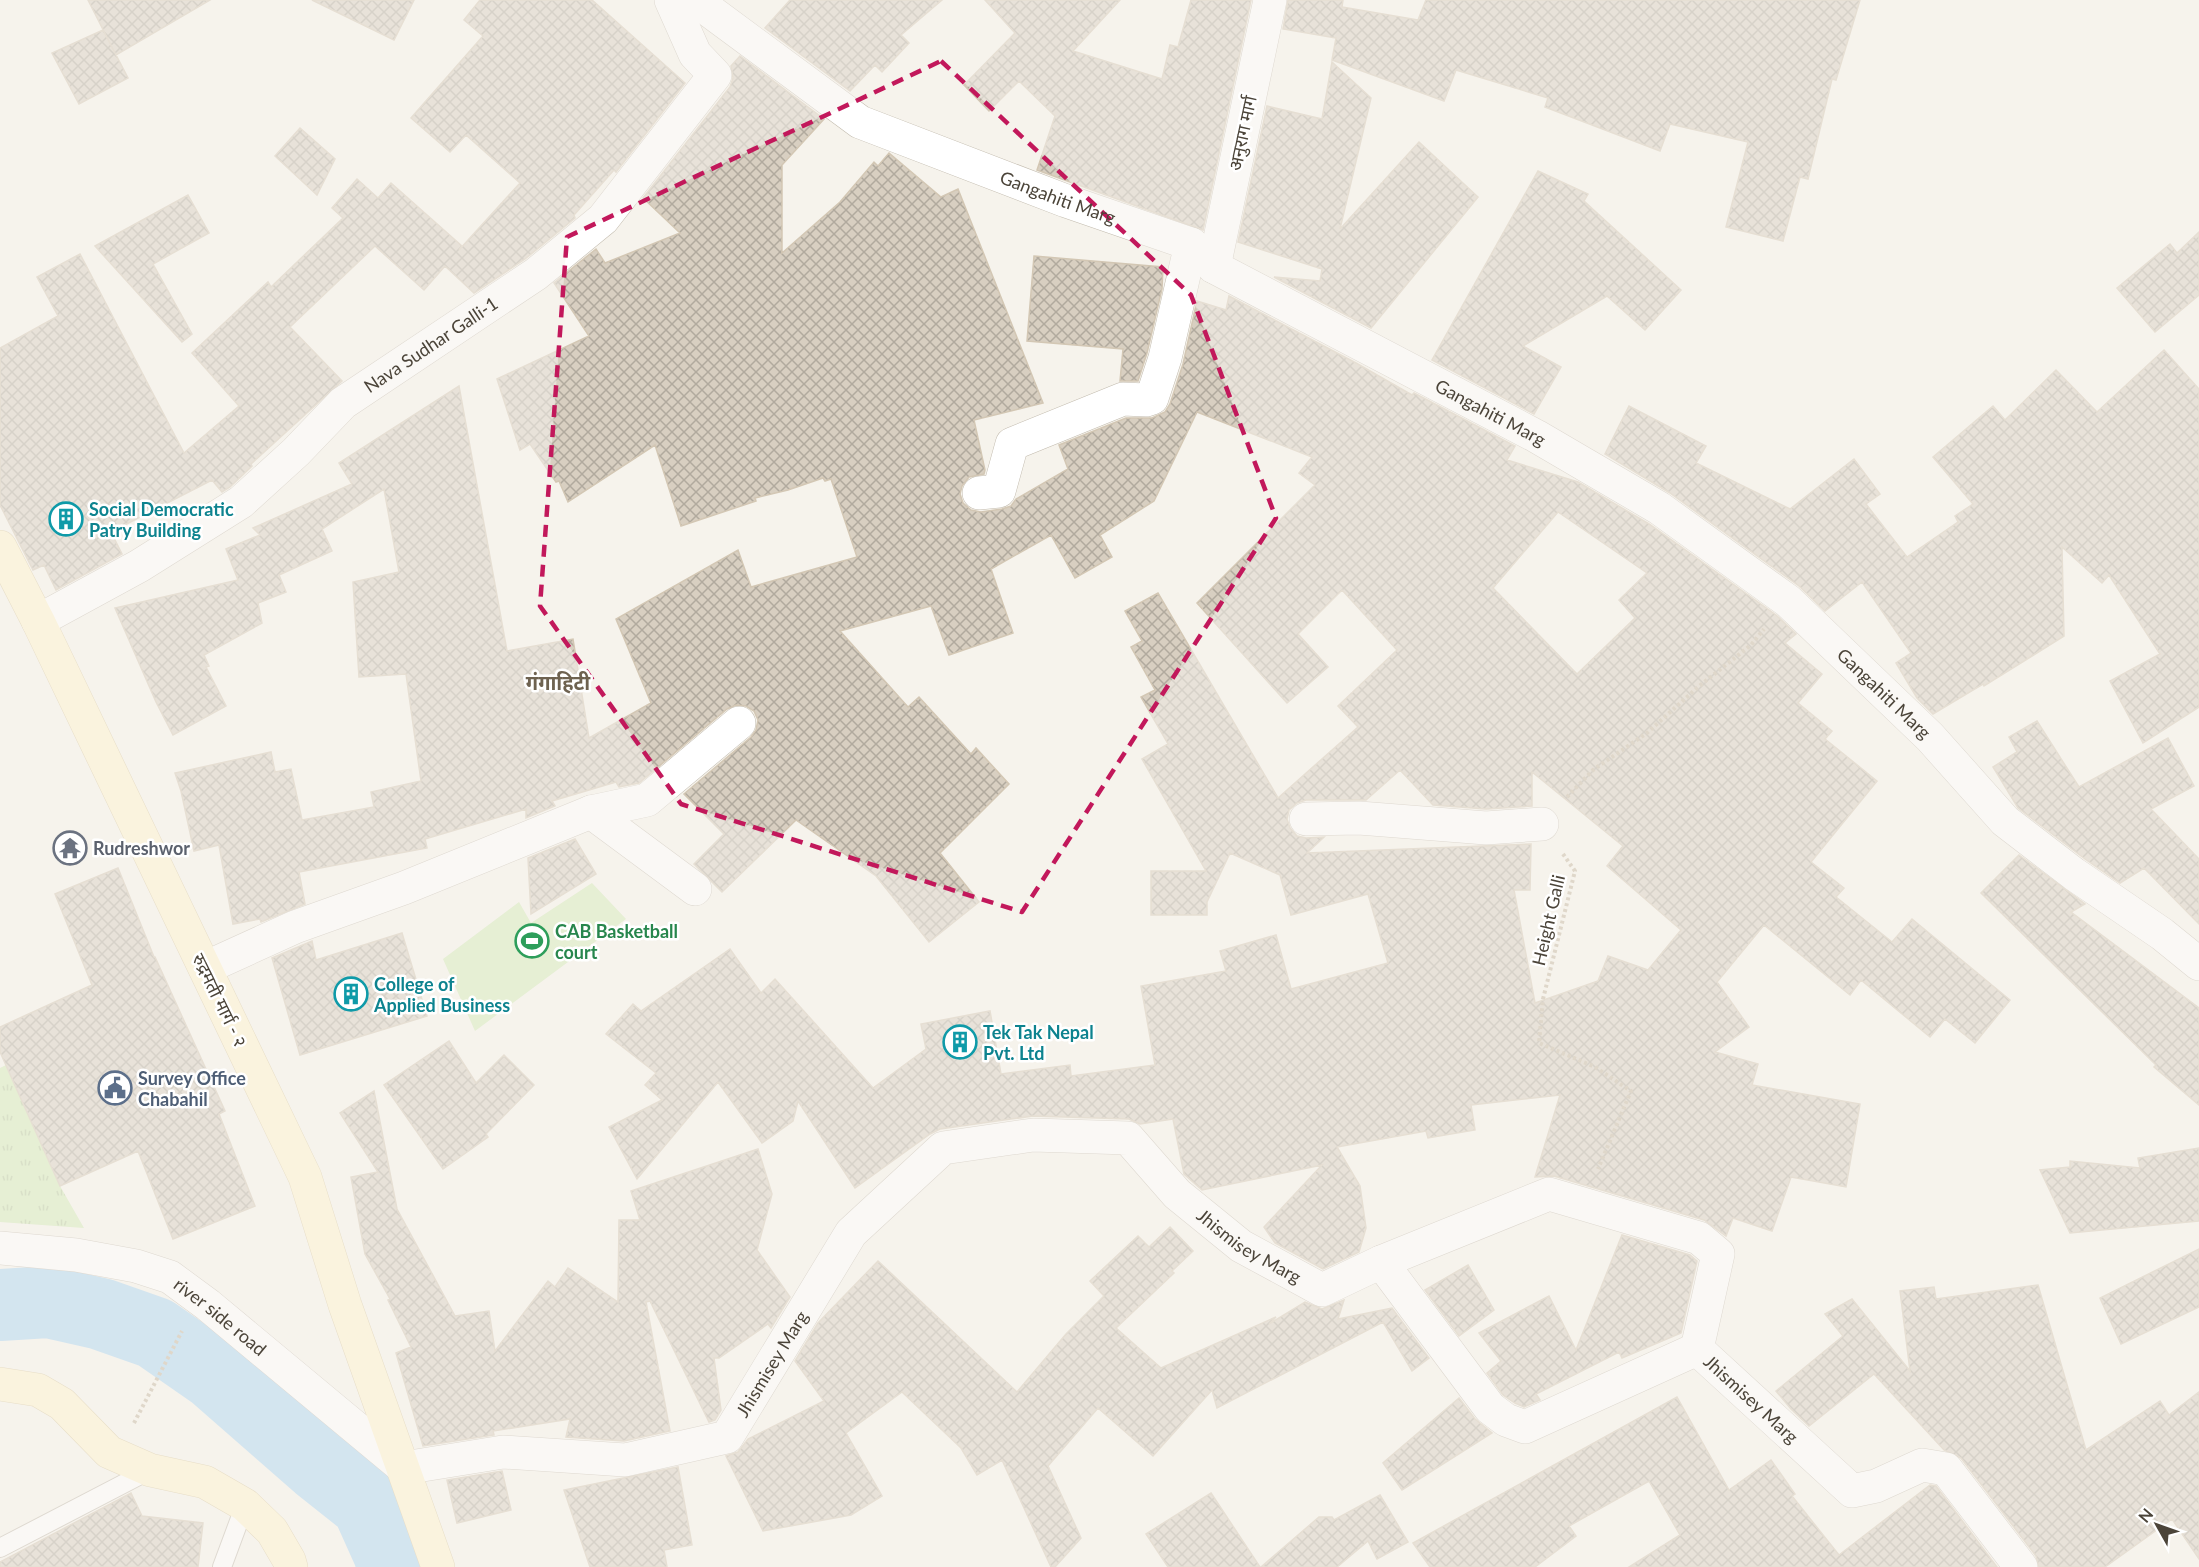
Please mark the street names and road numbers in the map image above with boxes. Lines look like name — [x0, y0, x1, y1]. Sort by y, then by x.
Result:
street label: अनुराग मार्ग — [1223, 93, 1263, 173]
street label: Gangahiti Marg — [997, 166, 1119, 228]
street label: Nava Sudhar Galli-1 — [359, 292, 502, 397]
street label: Gangahiti Marg — [1432, 374, 1550, 450]
street label: Gangahiti Marg — [1833, 643, 1936, 743]
street label: Height Galli — [1527, 872, 1569, 968]
street label: रुद्रमती मार्ग ‍- २ — [188, 950, 252, 1050]
street label: Jhismisey Marg — [1193, 1204, 1305, 1288]
street label: river side road — [170, 1273, 271, 1360]
street label: Jhismisey Marg — [731, 1307, 812, 1421]
street label: Jhismisey Marg — [1700, 1350, 1803, 1448]

